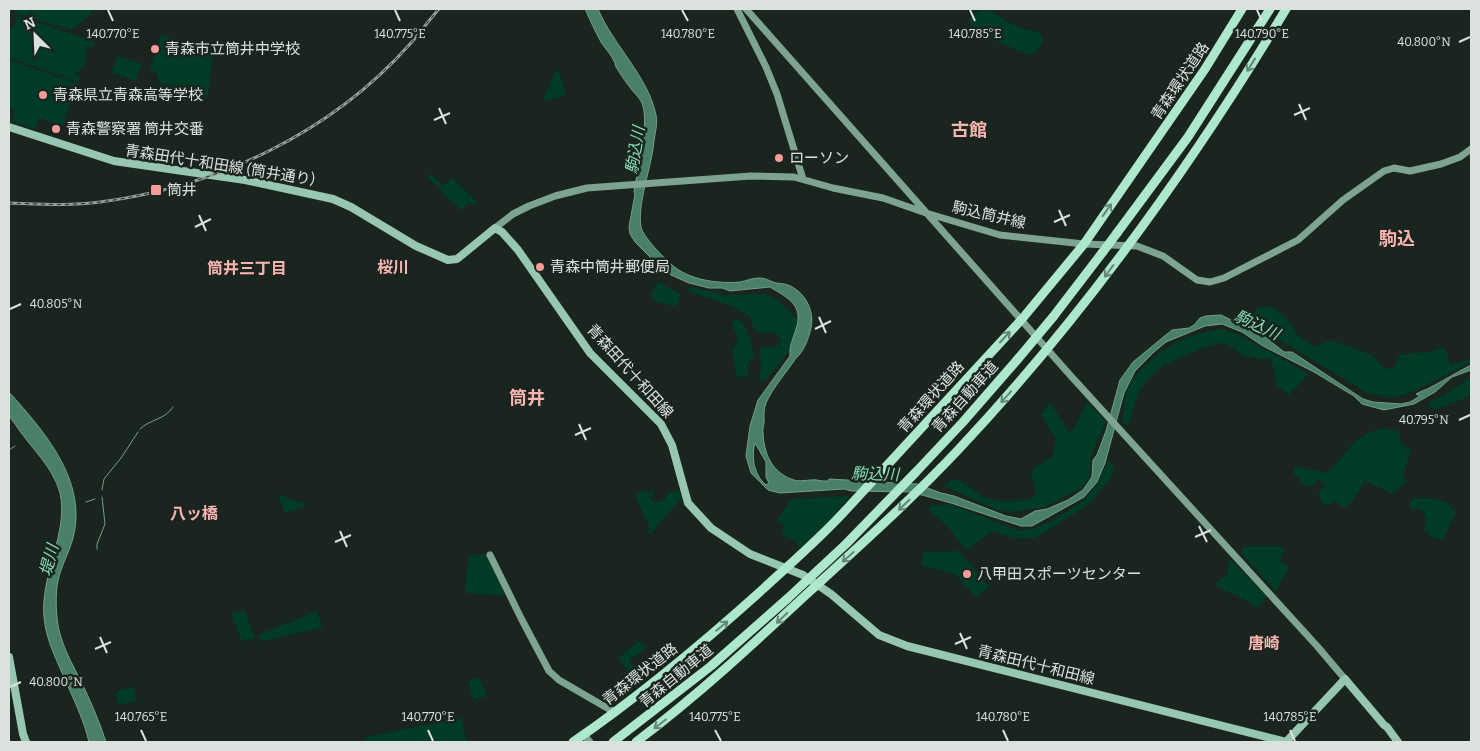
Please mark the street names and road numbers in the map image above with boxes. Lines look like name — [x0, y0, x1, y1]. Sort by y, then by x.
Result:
street label: 青森環状道路 — [1147, 39, 1213, 123]
street label: 青森田代十和田線 (筒井通り) — [124, 141, 316, 189]
street label: 駒込筒井線 — [950, 198, 1028, 232]
street label: 青森田代十和田線 — [583, 320, 677, 422]
street label: 青森環状道路 — [894, 358, 968, 436]
street label: 青森自動車道 — [928, 358, 1002, 436]
street label: 青森環状道路 — [599, 639, 681, 709]
street label: 青森自動車道 — [635, 641, 717, 711]
street label: 青森田代十和田線 — [976, 642, 1096, 688]

